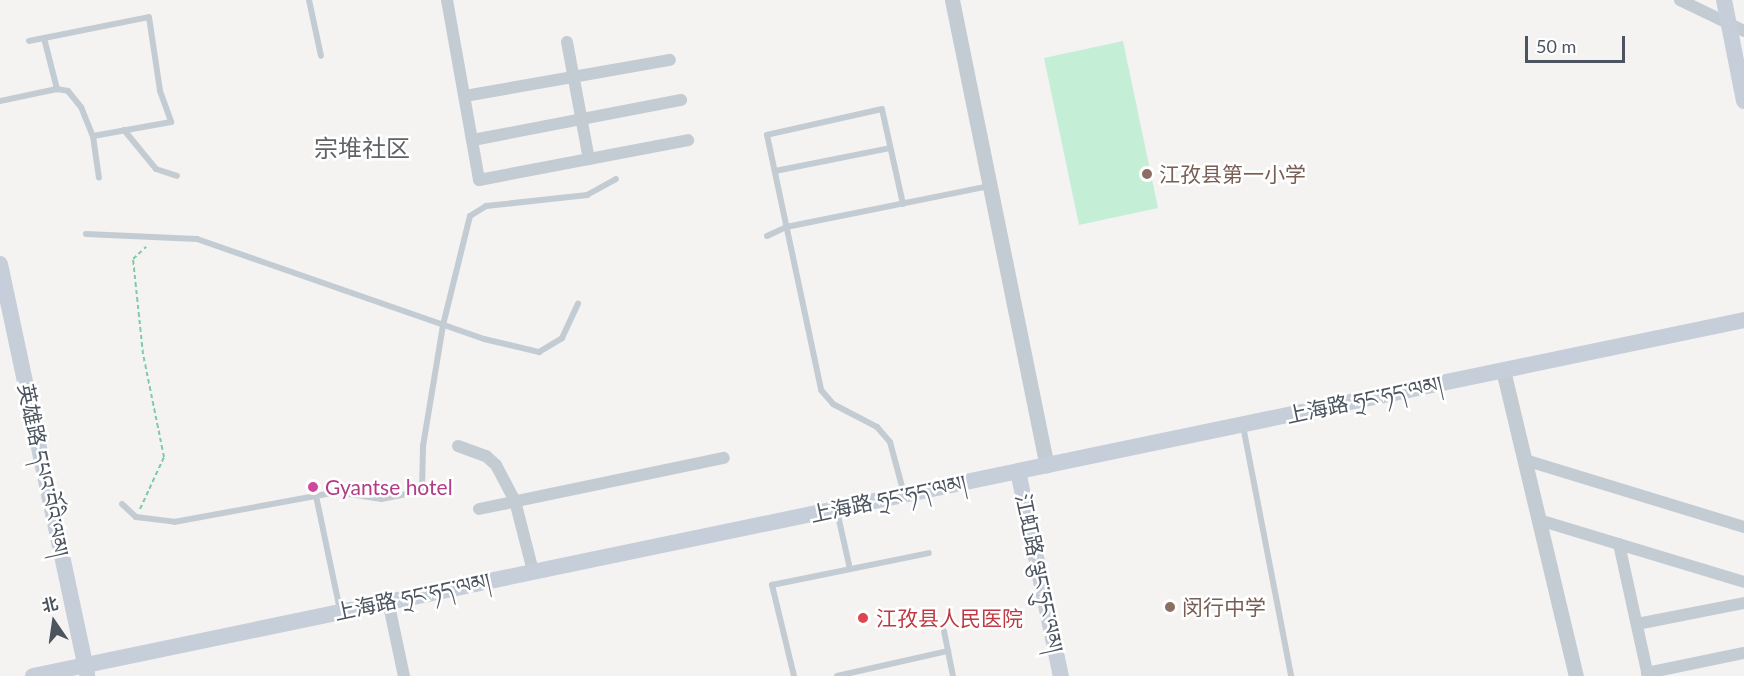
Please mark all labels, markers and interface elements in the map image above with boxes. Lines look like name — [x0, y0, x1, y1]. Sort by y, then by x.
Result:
scale bar — [1528, 24, 1628, 62]
text: 50 m — [1536, 35, 1576, 57]
district label: 宗堆社区 — [314, 134, 410, 162]
place label: 江孜县第一小学 — [1159, 161, 1306, 187]
marker: 江孜县第一小学 — [1140, 167, 1154, 181]
street label: 上海路 ཧྲང་ཧད་ལམ། — [1284, 370, 1444, 428]
street label: 英雄路 དཔའ་བོའི་ལམ། — [13, 381, 75, 559]
street label: 上海路 ཧྲང་ཧད་ལམ། — [808, 469, 968, 527]
place label: Gyantse hotel — [325, 474, 453, 500]
marker: Gyantse hotel — [306, 480, 320, 494]
street label: 江虹路 ལྕང་ཧུང་ལམ། — [1011, 491, 1069, 655]
street label: 上海路 ཧྲང་ཧད་ལམ། — [332, 567, 492, 625]
north arrow — [24, 592, 84, 652]
text: 北 — [40, 593, 60, 615]
place label: 闵行中学 — [1182, 594, 1266, 620]
marker: 闵行中学 — [1163, 600, 1177, 614]
place label: 江孜县人民医院 — [876, 605, 1023, 631]
marker: 江孜县人民医院 — [854, 609, 872, 627]

